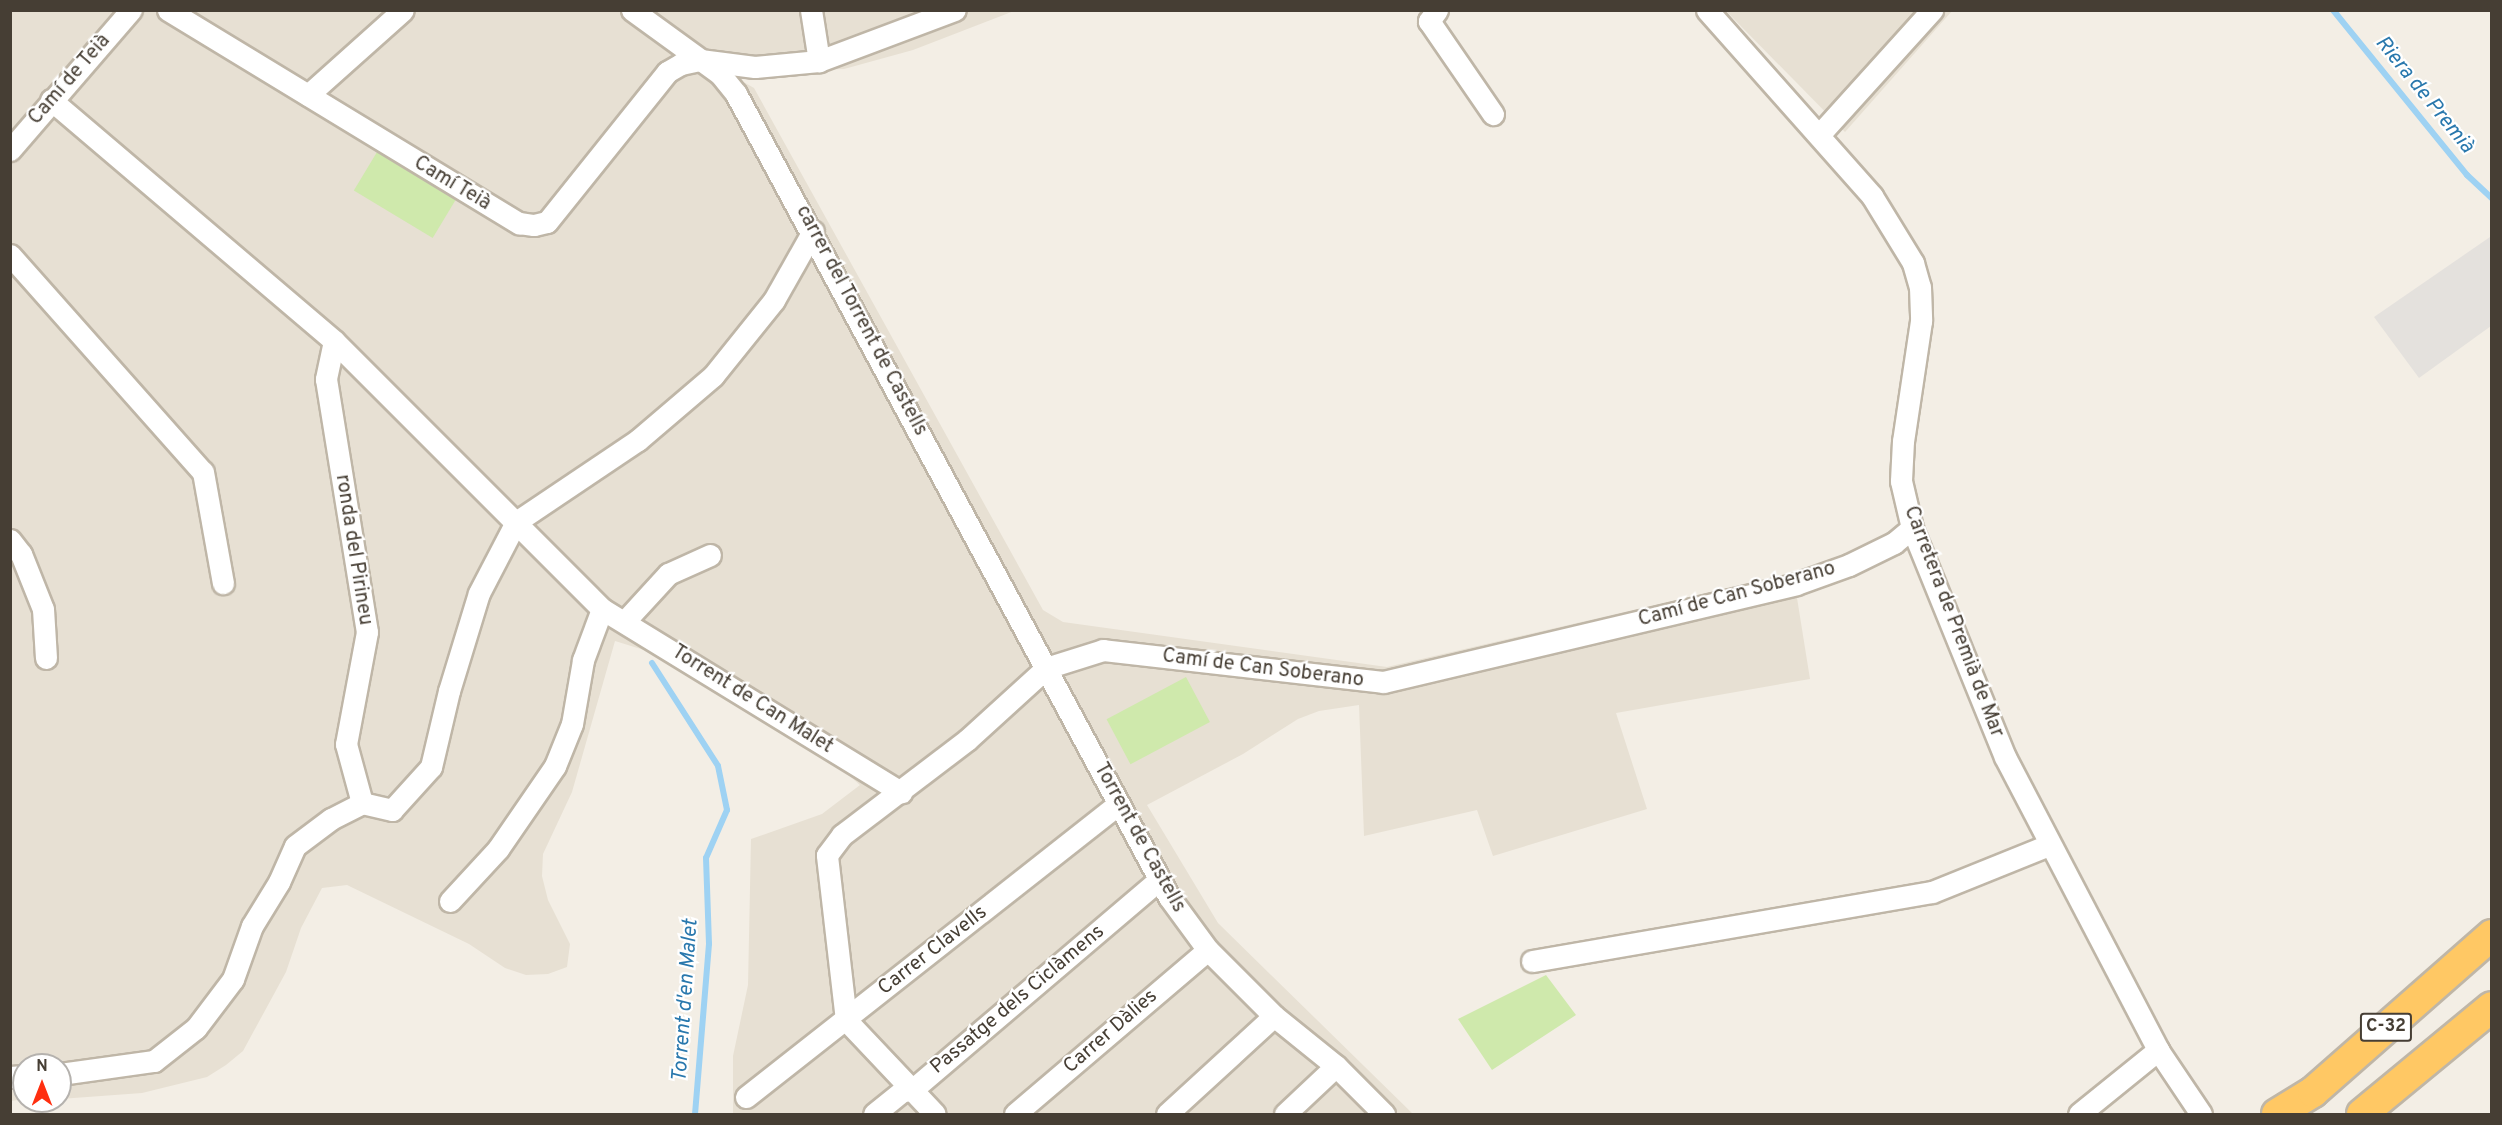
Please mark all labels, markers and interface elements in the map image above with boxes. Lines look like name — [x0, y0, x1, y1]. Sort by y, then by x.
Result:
street label: Camí de Teià — [24, 29, 116, 131]
water label: Riera de Premià — [2369, 31, 2479, 159]
street label: Camí Teià — [409, 151, 495, 217]
street label: carrer del Torrent de Castells — [790, 201, 932, 441]
street label: ronda del Pirineu — [329, 473, 377, 627]
street label: Carretera de Premià de Mar — [1898, 503, 2008, 741]
street label: Camí de Can Soberano — [1636, 557, 1838, 633]
street label: Torrent de Can Malet — [667, 641, 837, 759]
street label: Camí de Can Soberano — [1161, 645, 1365, 693]
street label: Torrent de Castells — [1088, 759, 1190, 917]
street label: Carrer Clavells — [874, 901, 992, 1001]
water label: Torrent d'en Malet — [668, 919, 704, 1083]
street label: Passatge dels Ciclàmens — [926, 920, 1110, 1080]
street label: Carrer Dàlies — [1059, 985, 1163, 1079]
road number: C-32 — [2359, 1012, 2413, 1042]
north arrow — [12, 1053, 72, 1113]
text: N — [36, 1057, 48, 1077]

